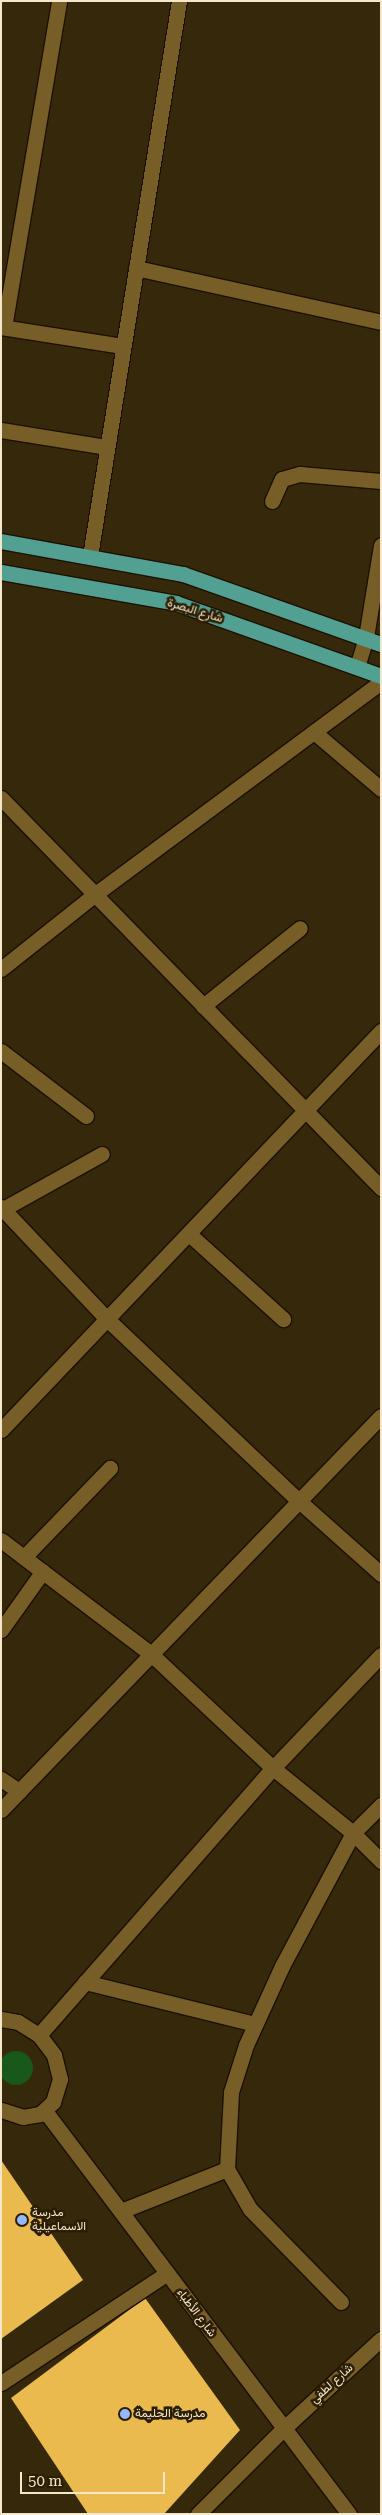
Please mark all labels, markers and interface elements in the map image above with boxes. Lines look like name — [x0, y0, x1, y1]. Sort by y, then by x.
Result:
street label: شارع البصرة — [166, 596, 224, 626]
place label: مدرسة الاسماعيلية — [32, 2206, 86, 2234]
marker: مدرسة الاسماعيلية — [16, 2214, 28, 2226]
street label: شارع الأطباء — [173, 2286, 219, 2340]
street label: شارع لطفي — [308, 2361, 356, 2407]
place label: مدرسة الحليمة — [135, 2407, 205, 2421]
marker: مدرسة الحليمة — [119, 2408, 131, 2420]
scale bar — [22, 2462, 168, 2494]
text: 50 m — [28, 2472, 62, 2490]

